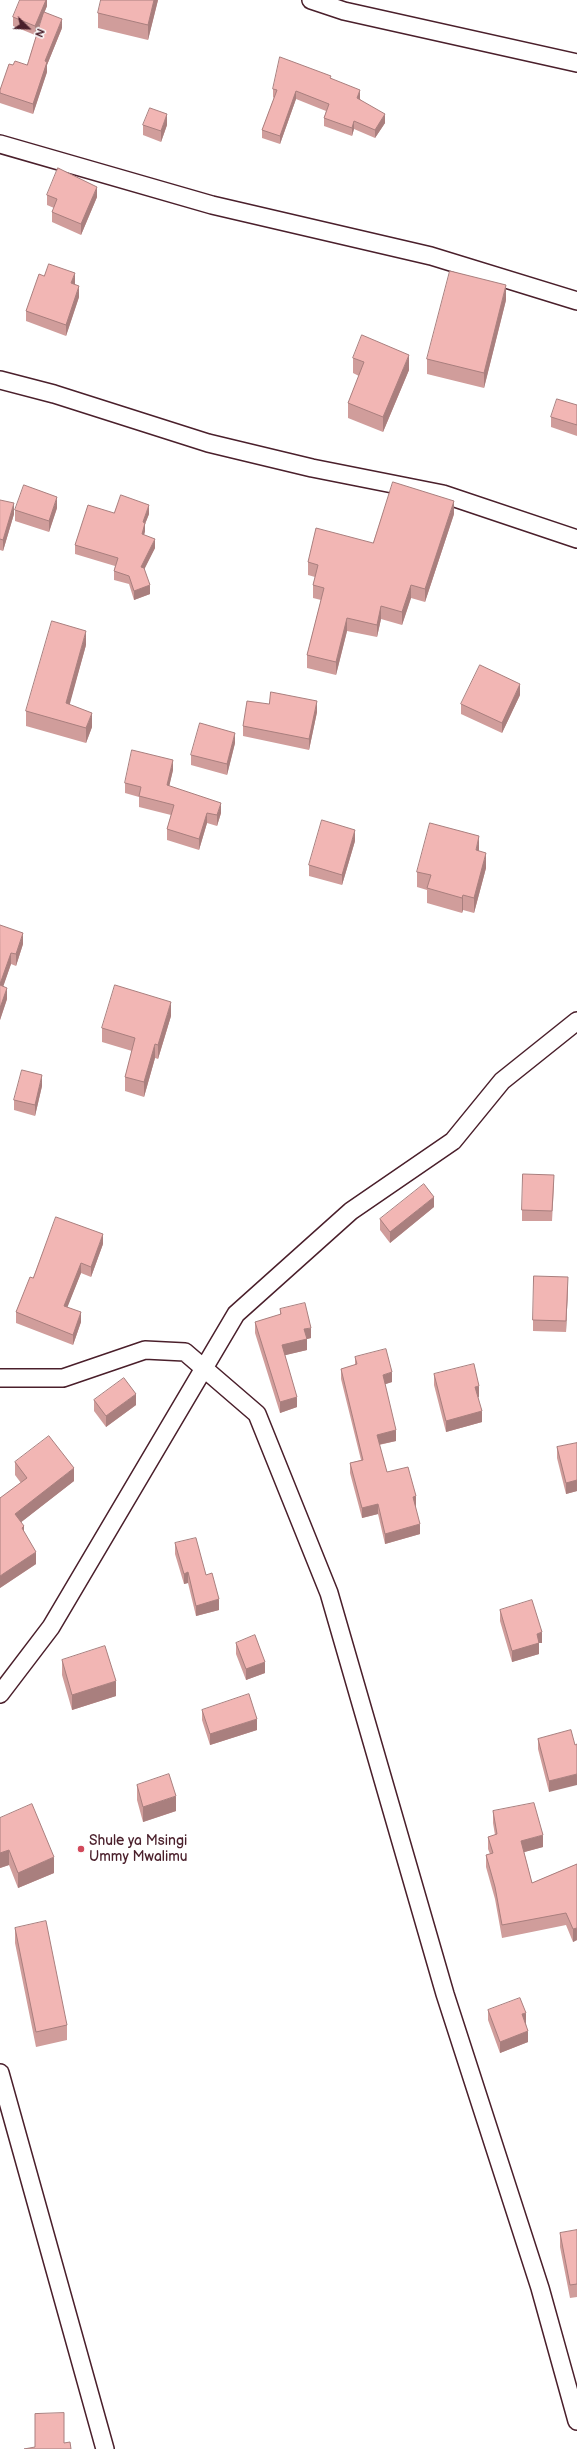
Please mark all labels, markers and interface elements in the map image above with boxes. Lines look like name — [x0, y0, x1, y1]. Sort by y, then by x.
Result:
north arrow — [8, 8, 48, 48]
text: N — [32, 27, 47, 39]
place label: Shule ya Msingi Ummy Mwalimu — [89, 1833, 188, 1866]
marker: Shule ya Msingi Ummy Mwalimu — [76, 1844, 86, 1854]

